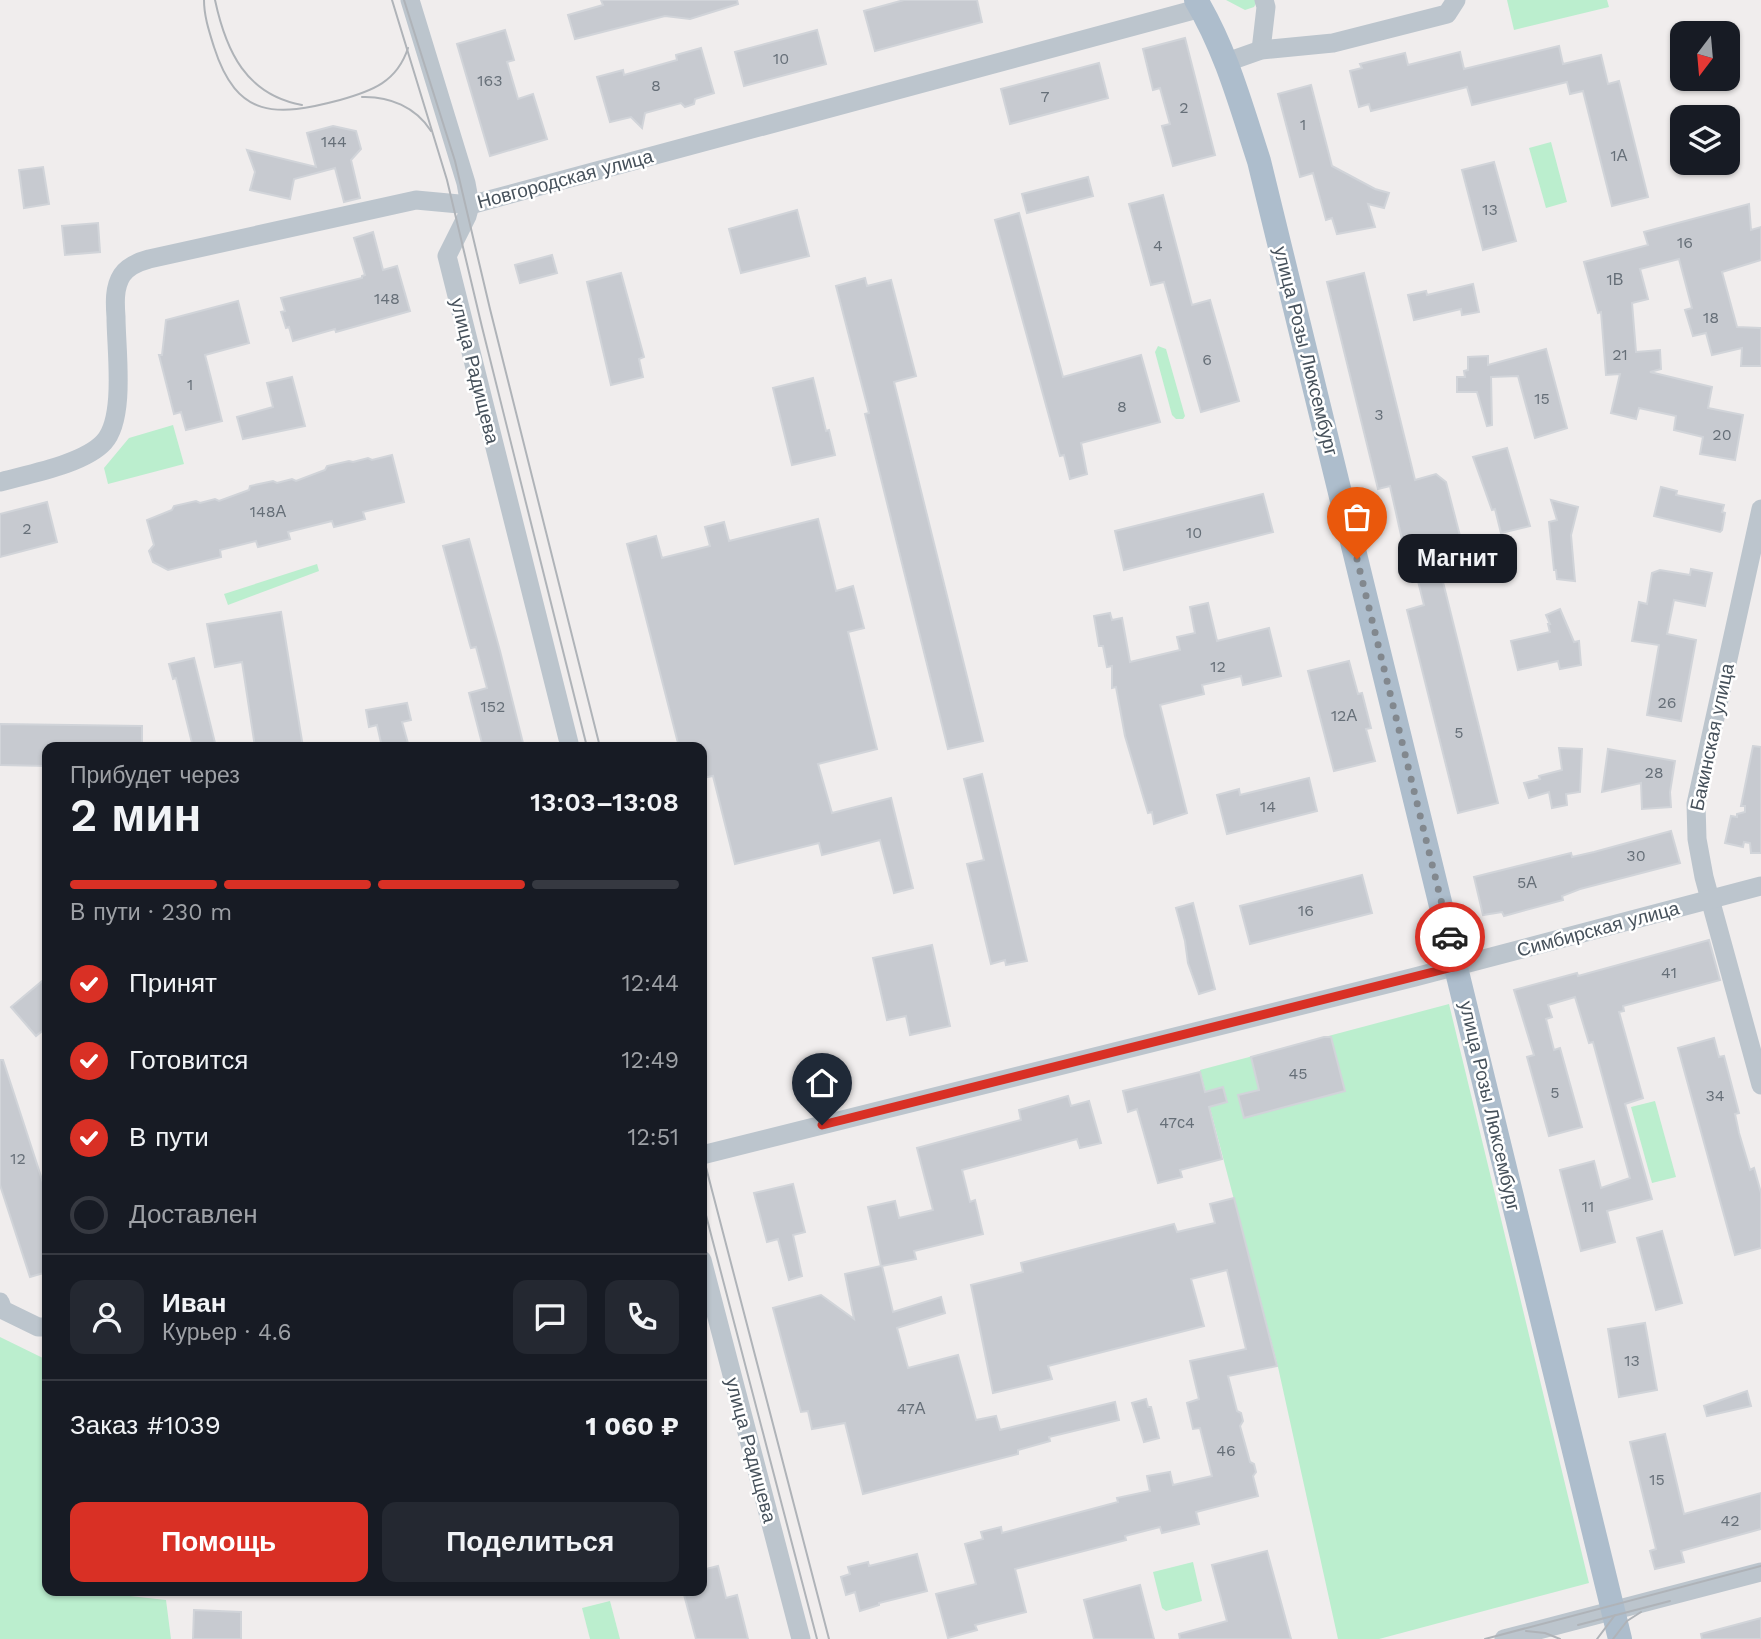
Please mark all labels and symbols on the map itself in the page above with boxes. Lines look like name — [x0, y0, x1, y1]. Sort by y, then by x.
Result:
north arrow — [1670, 21, 1740, 91]
house number: 10 — [773, 49, 789, 68]
house number: 163 — [477, 71, 503, 90]
house number: 8 — [651, 76, 661, 95]
house number: 7 — [1041, 87, 1050, 106]
house number: 2 — [1179, 98, 1189, 117]
house number: 1 — [1300, 115, 1306, 134]
house number: 144 — [321, 132, 347, 151]
street label: Новгородская улица — [475, 144, 656, 214]
house number: 1А — [1611, 146, 1628, 165]
house number: 13 — [1482, 200, 1498, 219]
house number: 16 — [1677, 233, 1693, 252]
house number: 4 — [1153, 236, 1163, 255]
street label: улица Розы Люксембург — [1269, 244, 1343, 458]
house number: 1В — [1607, 270, 1623, 289]
house number: 148 — [374, 289, 400, 308]
street label: улица Радищева — [446, 296, 504, 447]
house number: 18 — [1703, 308, 1719, 327]
house number: 21 — [1612, 345, 1628, 364]
house number: 6 — [1202, 350, 1212, 369]
house number: 1 — [187, 375, 193, 394]
house number: 15 — [1534, 389, 1550, 408]
house number: 8 — [1117, 397, 1127, 416]
house number: 3 — [1374, 405, 1384, 424]
house number: 20 — [1712, 425, 1732, 444]
pin — [1327, 487, 1387, 559]
house number: 148А — [250, 502, 287, 521]
house number: 2 — [22, 519, 32, 538]
house number: 10 — [1186, 523, 1202, 542]
callout: Магнит — [1399, 534, 1518, 584]
house number: 12 — [1210, 657, 1226, 676]
street label: Бакинская улица — [1685, 661, 1739, 813]
house number: 26 — [1657, 693, 1677, 712]
house number: 152 — [481, 697, 505, 716]
house number: 12А — [1331, 706, 1357, 725]
house number: 5 — [1454, 723, 1464, 742]
house number: 28 — [1644, 763, 1664, 782]
house number: 14 — [1260, 797, 1276, 816]
house number: 30 — [1626, 846, 1646, 865]
house number: 5А — [1517, 873, 1537, 892]
street label: Симбирская улица — [1514, 896, 1682, 962]
house number: 16 — [1298, 901, 1314, 920]
courier — [1415, 902, 1485, 972]
house number: 41 — [1661, 963, 1677, 982]
street label: улица Розы Люксембург — [1455, 999, 1525, 1213]
pin — [792, 1053, 852, 1125]
house number: 45 — [1288, 1064, 1308, 1083]
house number: 5 — [1550, 1083, 1560, 1102]
house number: 34 — [1705, 1086, 1725, 1105]
house number: 47с4 — [1159, 1113, 1195, 1132]
house number: 12 — [10, 1149, 26, 1168]
house number: 11 — [1582, 1197, 1594, 1216]
house number: 13 — [1624, 1351, 1640, 1370]
street label: улица Радищева — [721, 1375, 782, 1526]
house number: 47А — [897, 1399, 926, 1418]
house number: 46 — [1216, 1441, 1236, 1460]
house number: 15 — [1649, 1470, 1665, 1489]
house number: 42 — [1720, 1511, 1740, 1530]

